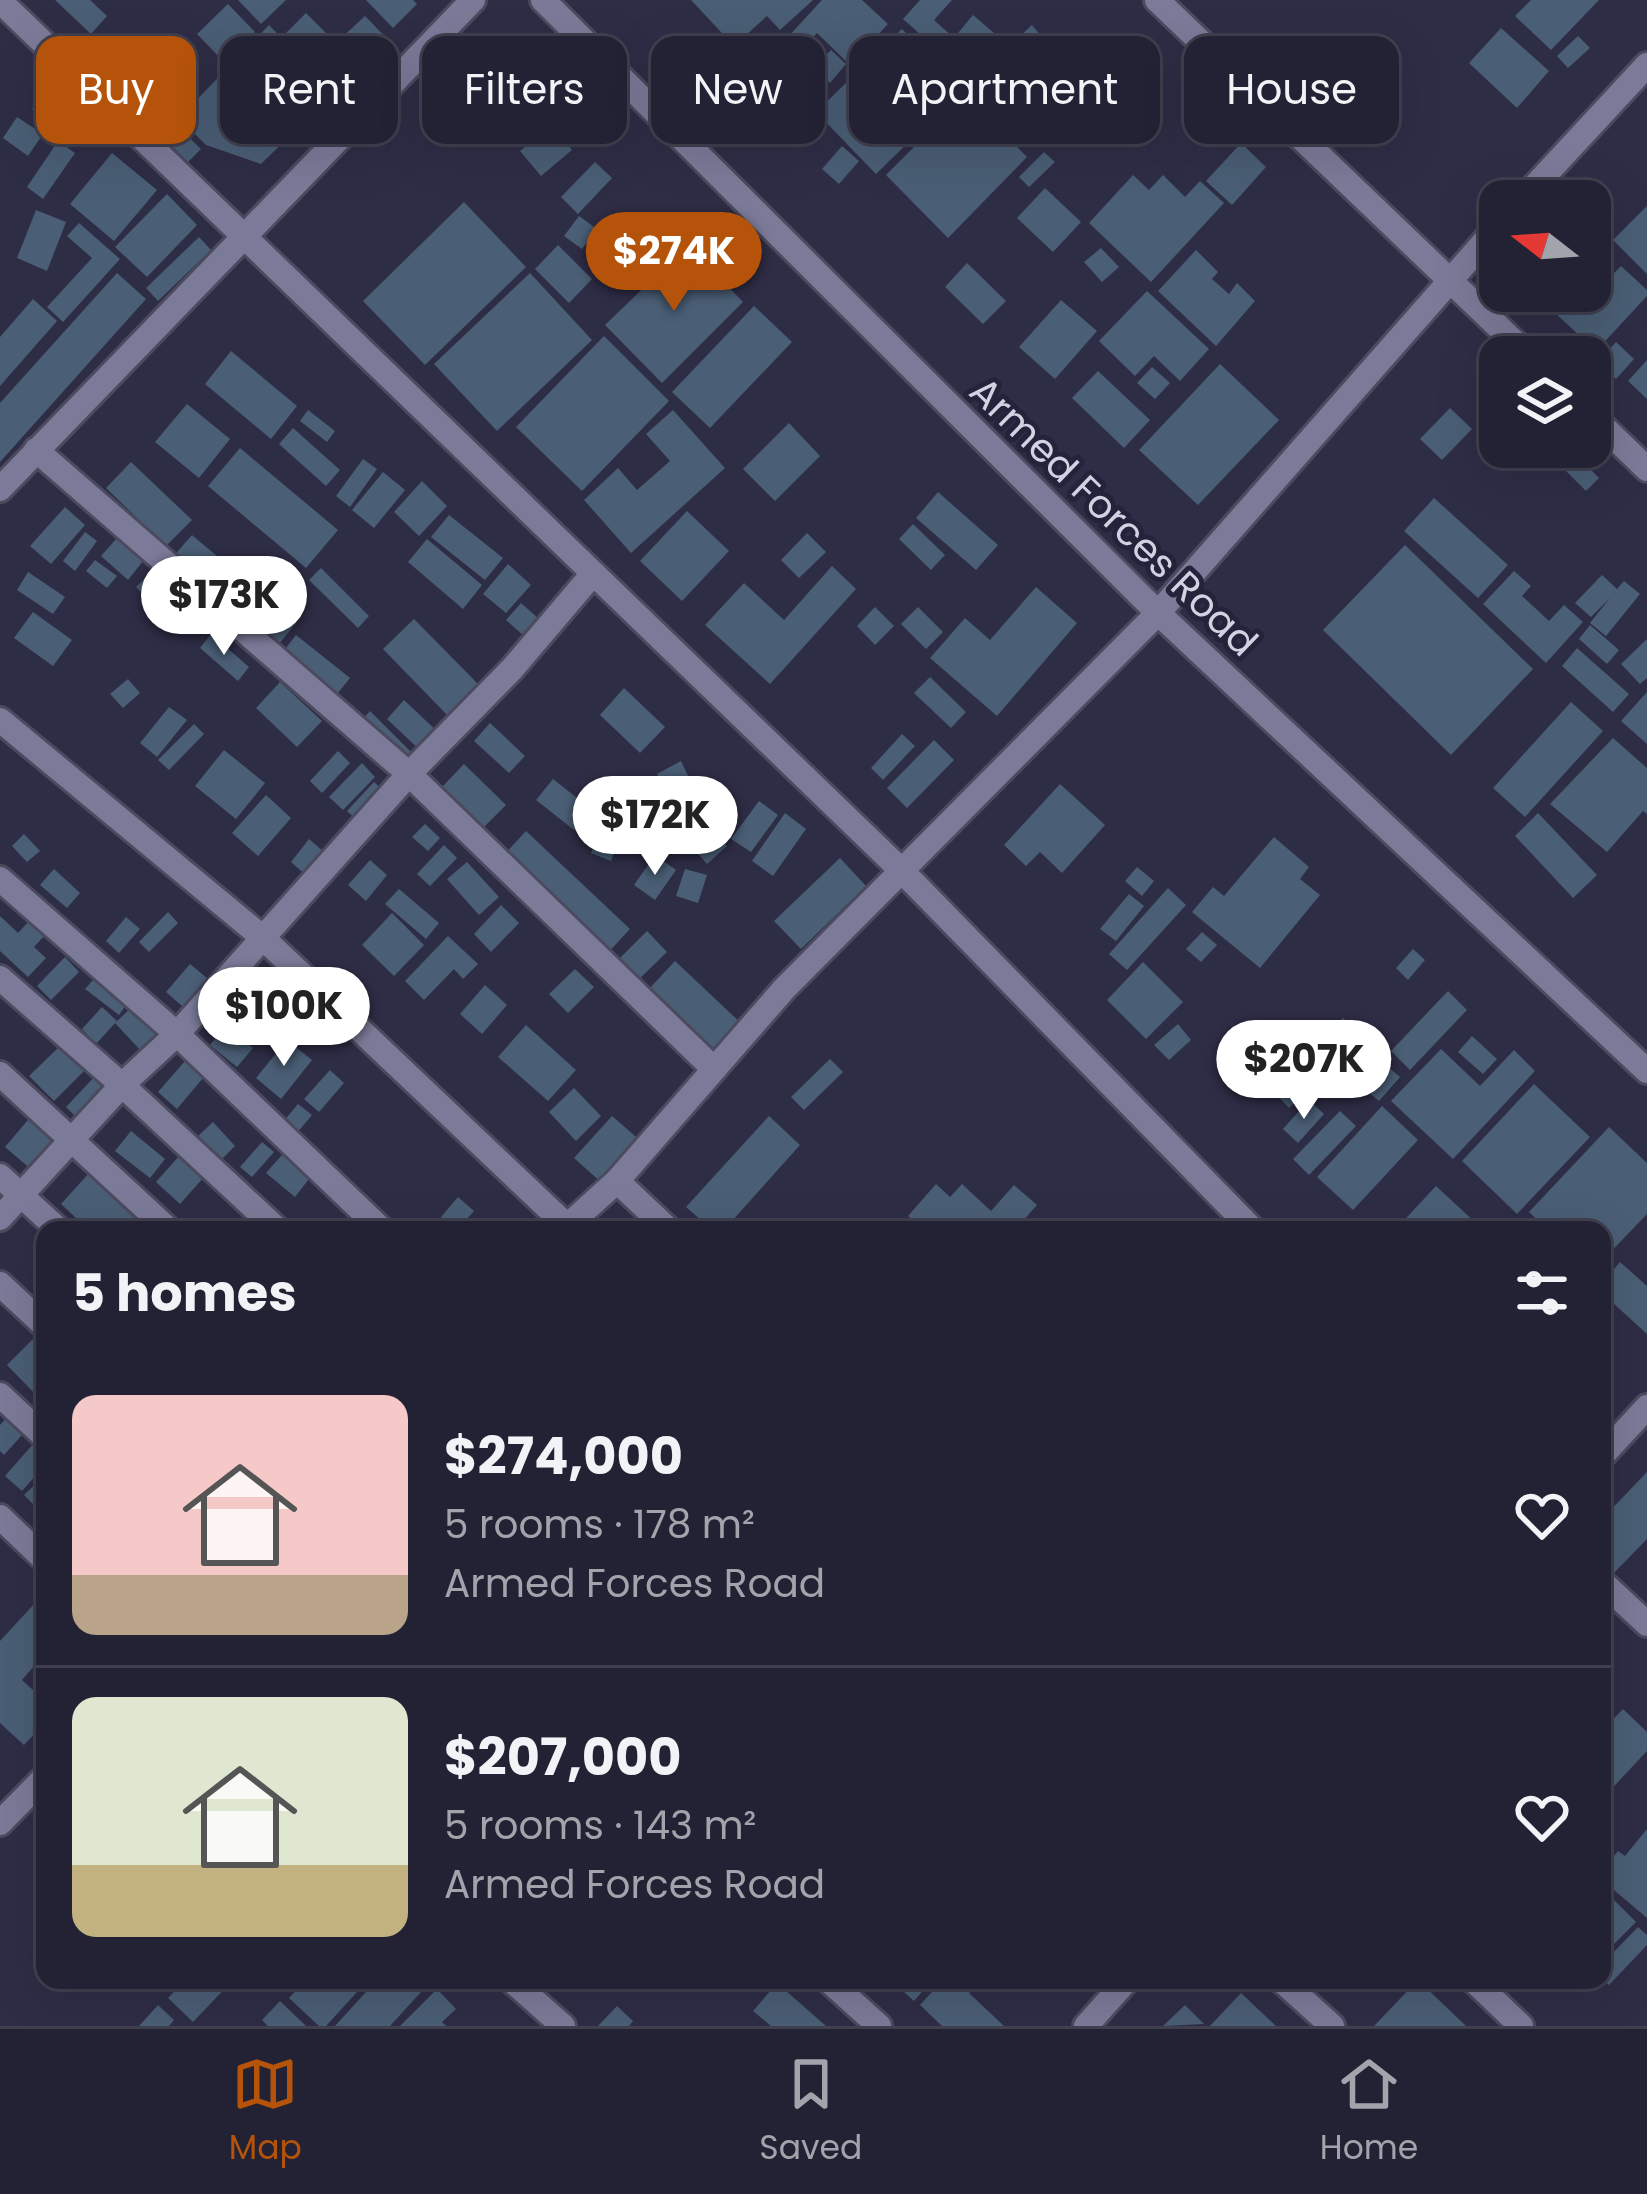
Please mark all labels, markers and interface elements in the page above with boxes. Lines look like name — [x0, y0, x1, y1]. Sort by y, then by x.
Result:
chip: Buy — [36, 36, 196, 144]
chip: Rent — [220, 36, 398, 144]
chip: Filters — [422, 36, 627, 144]
chip: New — [651, 36, 825, 144]
chip: Apartment — [849, 36, 1160, 144]
chip: House — [1184, 36, 1399, 144]
north arrow — [1479, 180, 1611, 312]
map controls — [1479, 180, 1611, 468]
pin: $274K — [590, 212, 758, 314]
text: $274K — [613, 223, 735, 278]
button: layers — [1479, 336, 1611, 468]
street label: Armed Forces Road — [957, 364, 1270, 669]
pin: $173K — [140, 556, 308, 658]
text: $173K — [168, 567, 280, 622]
pin: $172K — [571, 776, 739, 878]
text: $172K — [600, 787, 710, 842]
pin: $100K — [200, 967, 368, 1069]
text: $100K — [225, 978, 343, 1033]
pin: $207K — [1220, 1020, 1388, 1122]
text: $207K — [1243, 1031, 1365, 1086]
text: 5 homes — [72, 1257, 297, 1329]
icon: filters — [1509, 1260, 1575, 1326]
text: $274,000 — [444, 1420, 683, 1492]
icon: home — [168, 1443, 312, 1587]
icon: heart — [1509, 1482, 1575, 1548]
text: 5 rooms · 178 m² — [444, 1497, 755, 1552]
text: Armed Forces Road — [444, 1556, 825, 1611]
text: $207,000 — [444, 1721, 682, 1793]
icon: home — [168, 1745, 312, 1889]
icon: heart — [1509, 1784, 1575, 1850]
text: 5 rooms · 143 m² — [444, 1798, 756, 1853]
text: Armed Forces Road — [444, 1857, 825, 1912]
tab: Map — [229, 2051, 302, 2173]
tab: Saved — [759, 2051, 862, 2173]
tab: Home — [1320, 2051, 1418, 2173]

